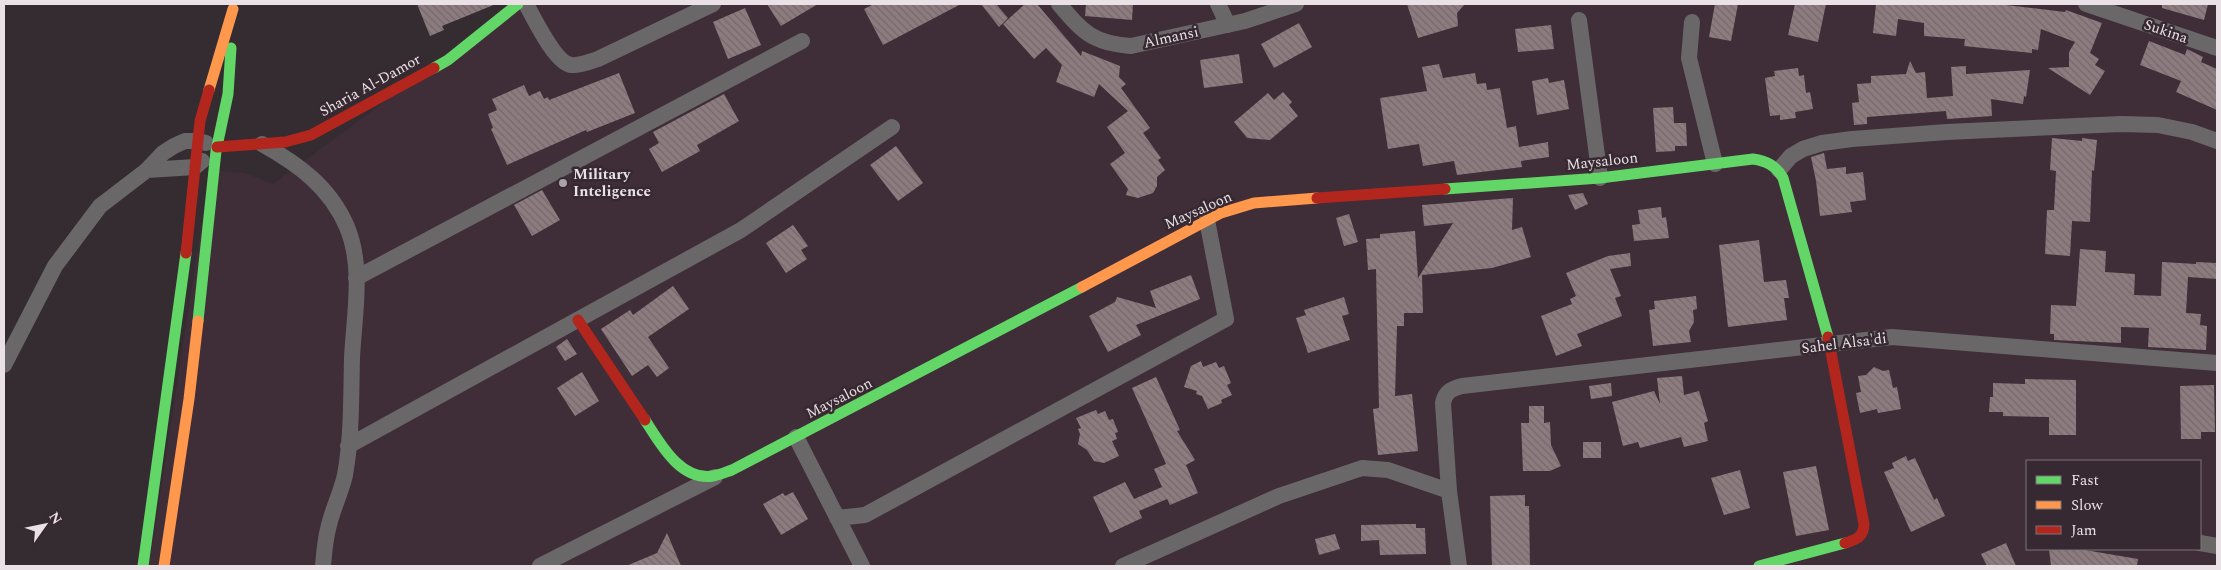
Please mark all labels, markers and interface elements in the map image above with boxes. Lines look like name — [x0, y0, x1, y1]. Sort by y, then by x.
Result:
street label: Sukina — [2141, 13, 2192, 50]
street label: Almansi — [1142, 20, 1201, 55]
street label: Sharia Al-Damor — [315, 48, 425, 123]
street label: Maysaloon — [1565, 146, 1639, 177]
place label: Military Inteligence — [573, 163, 651, 203]
marker: Military Inteligence — [557, 177, 569, 189]
street label: Maysaloon — [1161, 185, 1236, 236]
street label: Sahel Alsa'di — [1800, 327, 1888, 360]
street label: Maysaloon — [802, 372, 877, 425]
legend — [2026, 460, 2201, 550]
text: Fast — [2071, 469, 2099, 492]
text: Slow — [2071, 494, 2103, 517]
north arrow — [20, 500, 70, 550]
text: N — [44, 508, 67, 529]
text: Jam — [2071, 519, 2097, 542]

